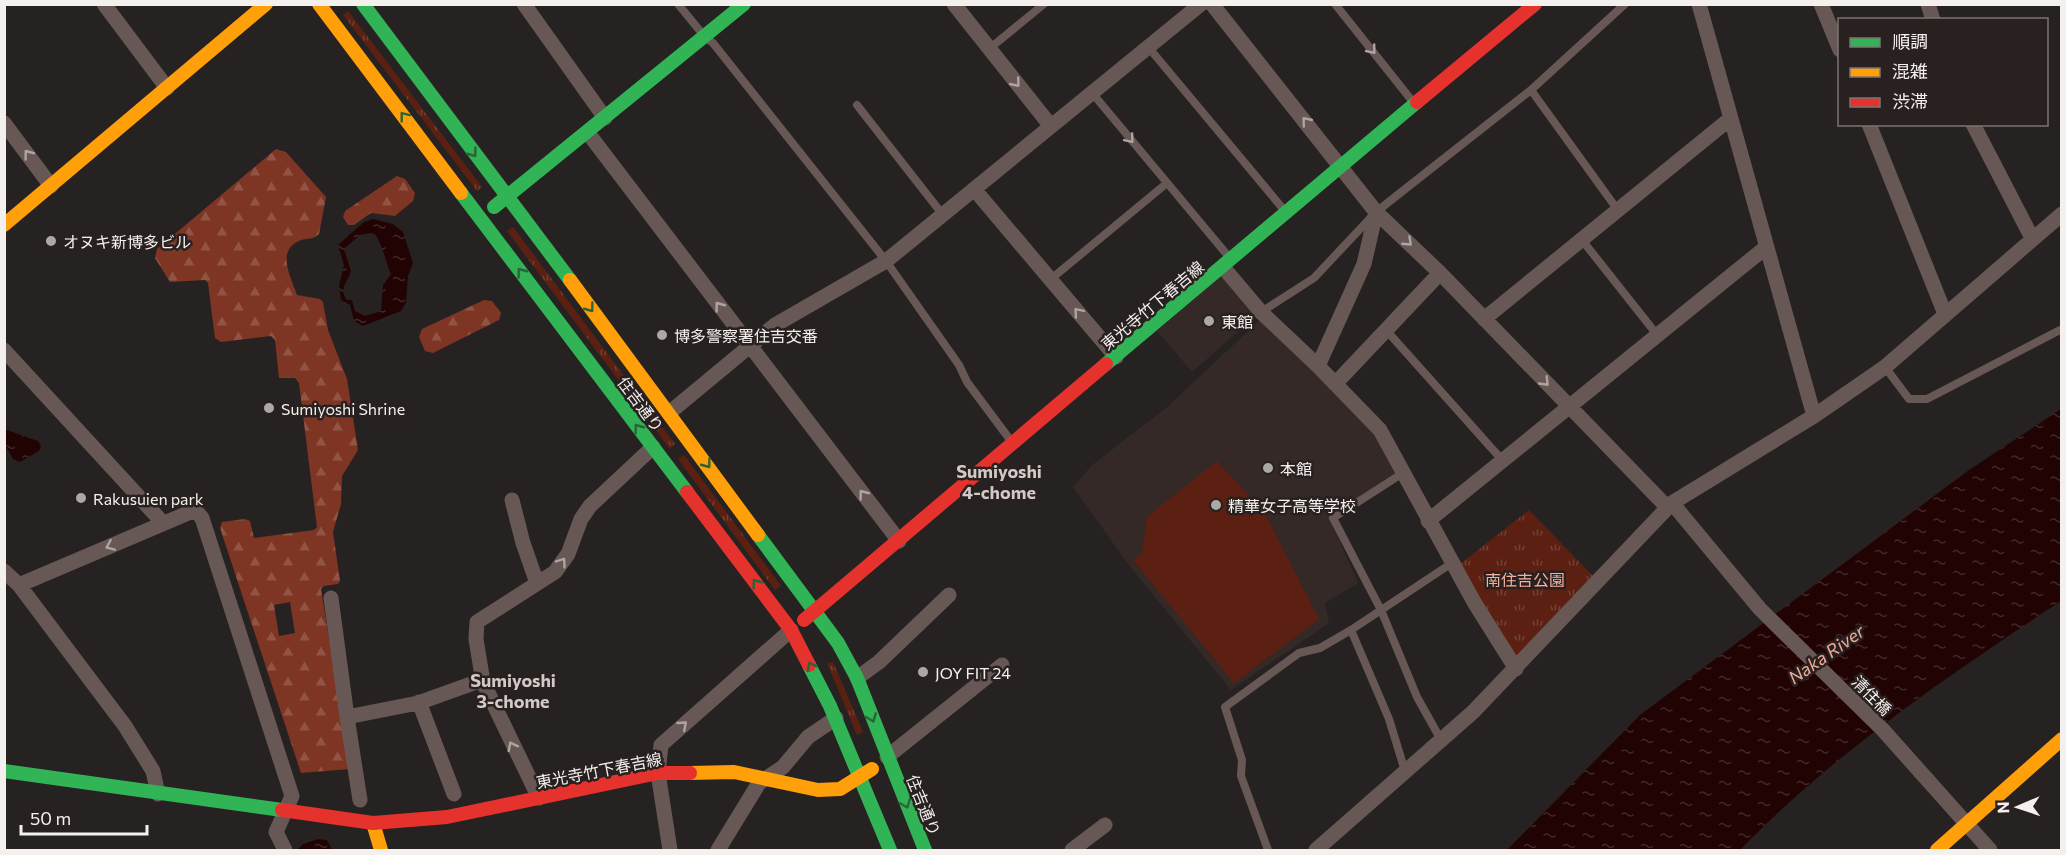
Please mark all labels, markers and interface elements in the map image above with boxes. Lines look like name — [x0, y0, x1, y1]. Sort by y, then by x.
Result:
legend — [1838, 18, 2048, 126]
text: 順調 — [1892, 30, 1928, 52]
one-way arrow — [1364, 43, 1375, 54]
text: 混雑 — [1892, 60, 1928, 82]
one-way arrow — [1009, 76, 1020, 87]
text: 渋滞 — [1892, 90, 1928, 112]
one-way arrow — [400, 112, 411, 123]
one-way arrow — [1302, 117, 1313, 128]
one-way arrow — [1123, 132, 1134, 143]
one-way arrow — [466, 146, 477, 157]
one-way arrow — [25, 150, 36, 161]
place label: オヌキ新博多ビル — [63, 232, 191, 251]
marker: オヌキ新博多ビル — [44, 234, 58, 248]
one-way arrow — [1401, 235, 1412, 246]
street label: 東光寺竹下春吉線 — [1097, 257, 1207, 353]
one-way arrow — [518, 267, 529, 278]
one-way arrow — [716, 301, 727, 312]
one-way arrow — [583, 302, 594, 313]
one-way arrow — [1075, 308, 1086, 319]
place label: 東館 — [1221, 312, 1253, 331]
marker: 東館 — [1202, 314, 1216, 328]
place label: 博多警察署住吉交番 — [674, 326, 818, 345]
marker: 博多警察署住吉交番 — [655, 328, 669, 342]
street label: 住吉通り — [614, 373, 668, 435]
one-way arrow — [1537, 374, 1548, 385]
place label: Sumiyoshi Shrine — [281, 399, 405, 418]
marker: Sumiyoshi Shrine — [262, 401, 276, 415]
one-way arrow — [635, 423, 646, 434]
one-way arrow — [700, 458, 711, 469]
place label: 本館 — [1280, 459, 1312, 478]
district label: Sumiyoshi 4-chome — [956, 460, 1042, 503]
marker: 本館 — [1261, 461, 1275, 475]
place label: Rakusuien park — [93, 489, 204, 508]
one-way arrow — [860, 490, 871, 501]
marker: Rakusuien park — [74, 491, 88, 505]
place label: 精華女子高等学校 — [1228, 496, 1356, 515]
marker: 精華女子高等学校 — [1209, 498, 1223, 512]
one-way arrow — [105, 539, 116, 551]
one-way arrow — [555, 558, 566, 569]
park label: 南住吉公園 — [1485, 570, 1565, 589]
one-way arrow — [752, 579, 763, 590]
water label: Naka River — [1784, 619, 1869, 688]
one-way arrow — [806, 662, 818, 673]
place label: JOY FIT 24 — [935, 663, 1011, 682]
marker: JOY FIT 24 — [916, 665, 930, 679]
district label: Sumiyoshi 3-chome — [470, 669, 556, 712]
street label: 清住橋 — [1848, 671, 1896, 719]
one-way arrow — [865, 712, 878, 723]
one-way arrow — [677, 721, 687, 732]
one-way arrow — [508, 742, 519, 753]
street label: 東光寺竹下春吉線 — [534, 748, 664, 792]
street label: 住吉通り — [903, 772, 945, 838]
north arrow — [1988, 777, 2048, 837]
scale bar — [21, 798, 147, 836]
one-way arrow — [898, 798, 911, 808]
text: N — [1993, 801, 2012, 814]
text: 50 m — [30, 807, 71, 829]

